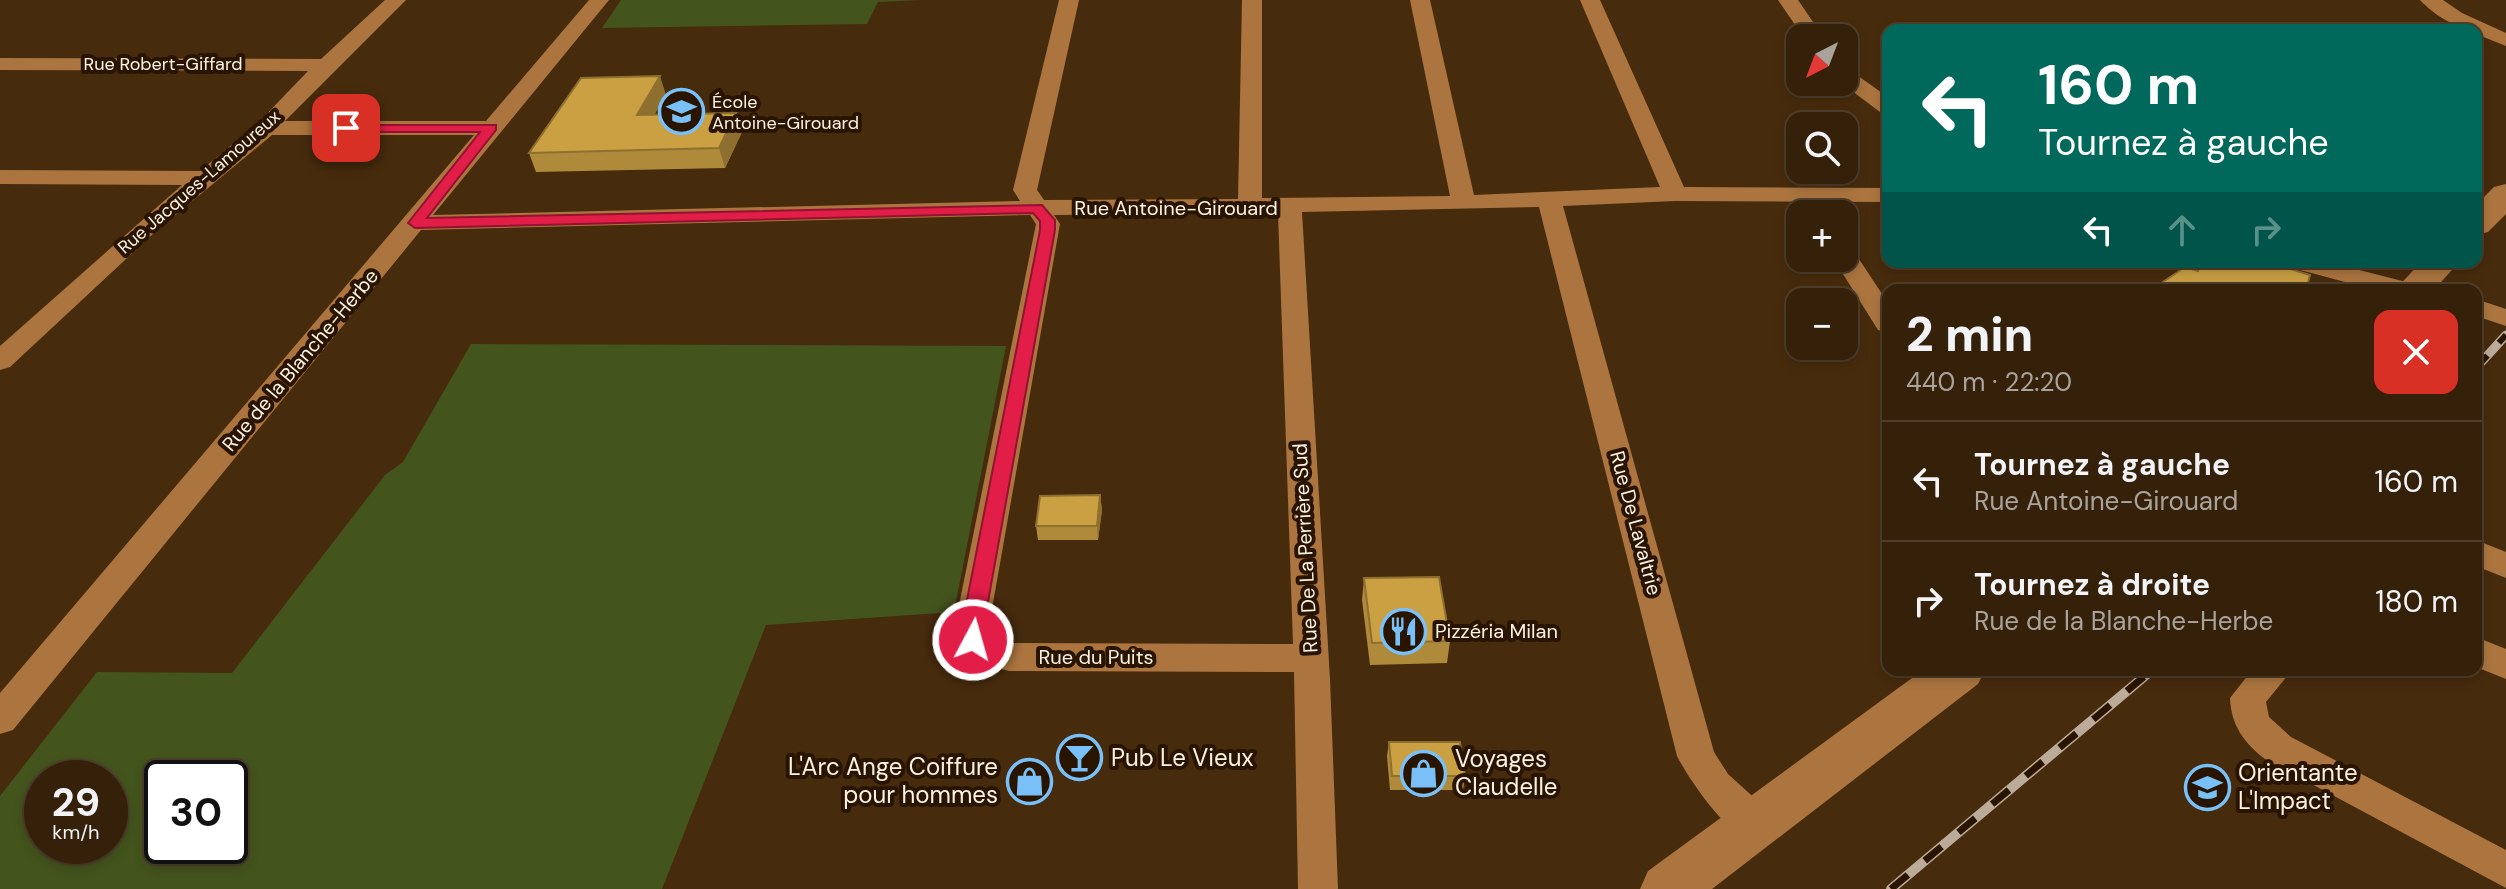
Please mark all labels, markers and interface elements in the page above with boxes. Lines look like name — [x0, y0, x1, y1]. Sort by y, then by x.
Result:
north arrow — [1786, 24, 1858, 96]
map controls — [1786, 24, 1858, 360]
text: 160 m — [2038, 48, 2199, 121]
street label: Rue Robert-Giffard — [83, 52, 243, 76]
icon: left — [1906, 56, 2010, 160]
school or university icon: École Antoine-Girouard — [657, 88, 705, 136]
place label: École Antoine-Girouard — [712, 90, 859, 135]
pin — [312, 94, 380, 162]
street label: Rue Jacques-Lamoureux — [113, 105, 285, 259]
icon: arrive — [324, 106, 368, 150]
button: search — [1786, 112, 1858, 184]
text: Tournez à gauche — [2038, 119, 2329, 166]
street label: Rue Antoine-Girouard — [1074, 195, 1278, 221]
button: + — [1786, 200, 1858, 272]
icon: left — [2076, 208, 2120, 252]
icon: ahead — [2160, 208, 2204, 252]
icon: right — [2244, 208, 2288, 252]
street label: Rue de la Blanche-Herbe — [216, 263, 384, 457]
button: − — [1786, 288, 1858, 360]
text: 2 min — [1906, 303, 2033, 366]
button: close — [2374, 310, 2458, 394]
text: 440 m · 22:20 — [1906, 365, 2072, 399]
street label: Rue De La Perrière Sud — [1287, 443, 1323, 653]
text: Tournez à gauche — [1974, 445, 2230, 484]
street label: Rue De Lavaltrie — [1604, 448, 1668, 598]
icon: left — [1906, 459, 1950, 503]
text: 160 m — [2375, 462, 2458, 501]
text: Rue Antoine-Girouard — [1974, 484, 2238, 518]
text: Tournez à droite — [1974, 565, 2210, 604]
icon: right — [1906, 579, 1950, 623]
text: 180 m — [2375, 582, 2458, 621]
position arrow — [931, 598, 1015, 682]
text: Rue de la Blanche-Herbe — [1974, 604, 2273, 638]
restaurant icon: Pizzéria Milan — [1380, 607, 1428, 655]
place label: Pizzéria Milan — [1435, 618, 1558, 644]
street label: Rue du Puits — [1038, 644, 1154, 670]
bar icon: Pub Le Vieux — [1056, 734, 1104, 782]
place label: Pub Le Vieux — [1111, 742, 1253, 773]
place label: Voyages Claudelle — [1455, 743, 1557, 802]
shop icon: Voyages Claudelle — [1400, 749, 1448, 797]
place label: L'Arc Ange Coiffure pour hommes — [788, 751, 998, 810]
shop icon: L'Arc Ange Coiffure pour hommes — [1005, 757, 1053, 805]
place label: Orientante L'Impact — [2238, 757, 2358, 816]
speed limit sign: 30 — [144, 760, 248, 864]
school or university icon: Orientante L'Impact — [2183, 763, 2231, 811]
text: 29 — [52, 776, 100, 828]
text: km/h — [52, 819, 100, 845]

